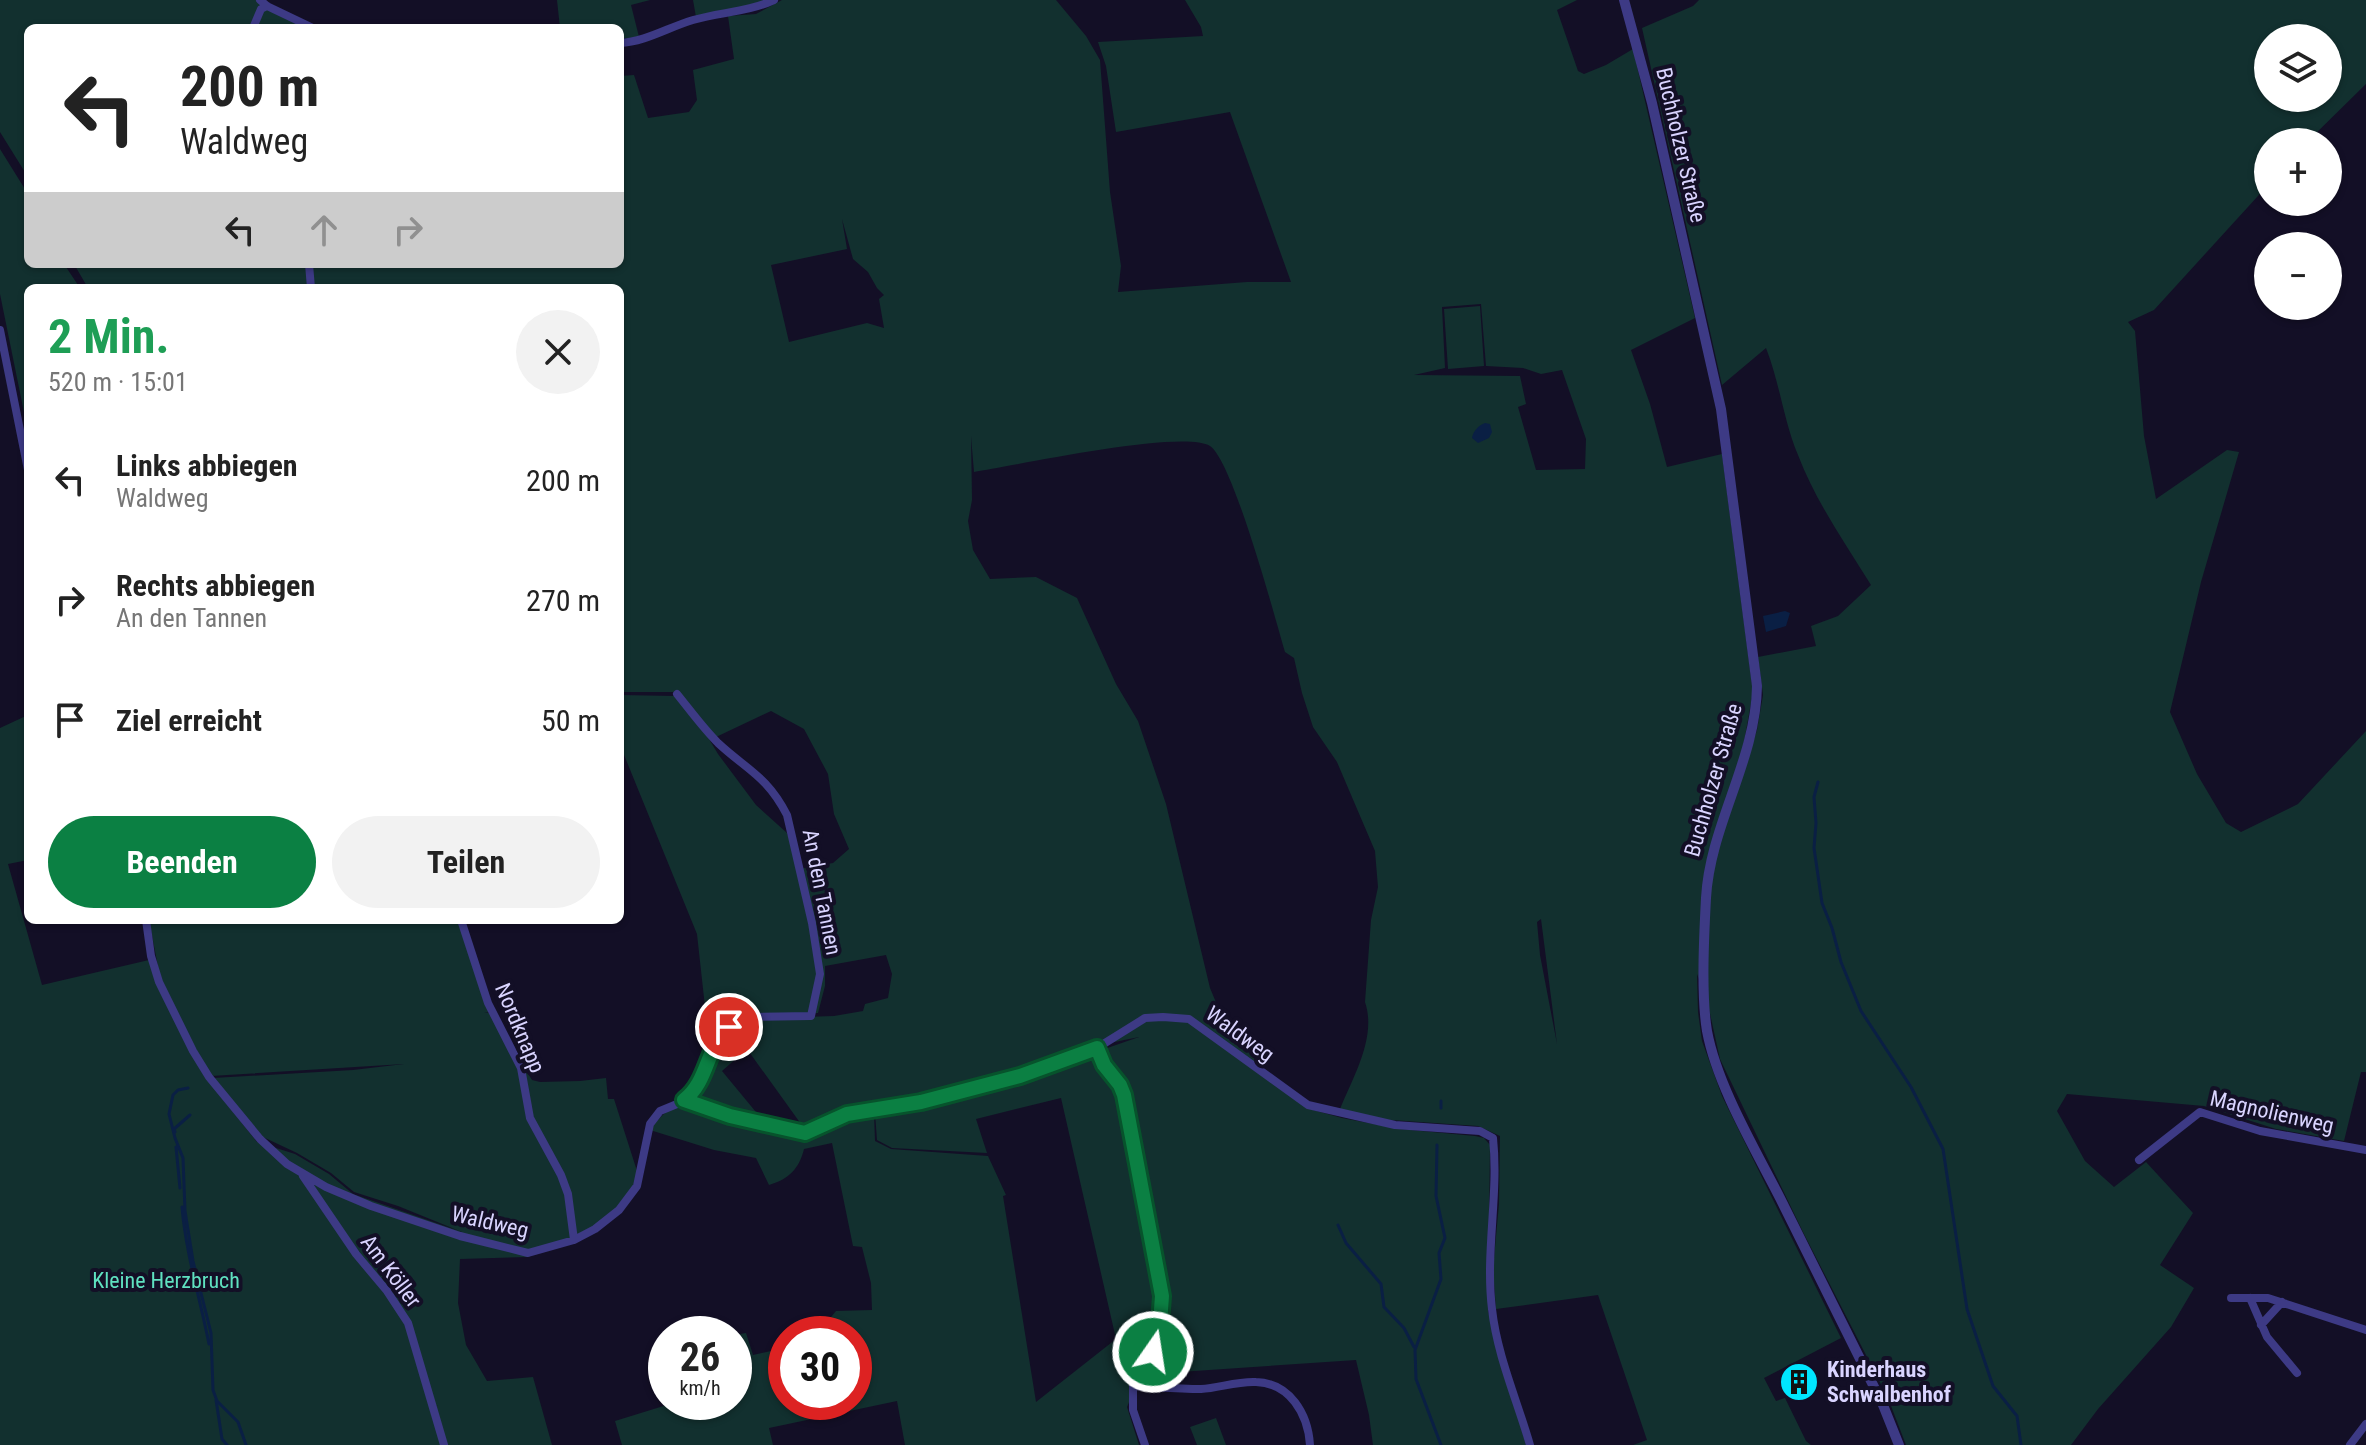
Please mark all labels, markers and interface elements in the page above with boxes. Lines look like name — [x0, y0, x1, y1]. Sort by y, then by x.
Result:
map controls — [2254, 24, 2342, 320]
button: layers — [2254, 24, 2342, 112]
text: 200 m — [180, 54, 319, 120]
icon: left — [48, 56, 152, 160]
street label: Buchholzer Straße — [1651, 65, 1711, 225]
text: Waldweg — [180, 121, 308, 163]
button: + — [2254, 128, 2342, 216]
icon: left — [218, 208, 262, 252]
icon: ahead — [302, 208, 346, 252]
icon: right — [386, 208, 430, 252]
button: − — [2254, 232, 2342, 320]
text: 2 Min. — [48, 308, 169, 365]
button: close — [516, 310, 600, 394]
text: 520 m · 15:01 — [48, 367, 188, 397]
text: Links abbiegen — [116, 448, 298, 483]
icon: left — [48, 458, 92, 502]
text: 200 m — [526, 463, 600, 498]
text: Waldweg — [116, 483, 209, 513]
text: Rechts abbiegen — [116, 568, 315, 603]
icon: right — [48, 578, 92, 622]
text: 270 m — [526, 583, 600, 618]
text: An den Tannen — [116, 603, 267, 633]
icon: arrive — [48, 698, 92, 742]
street label: Buchholzer Straße — [1679, 701, 1747, 859]
text: Ziel erreicht — [116, 703, 262, 738]
text: 50 m — [541, 703, 600, 738]
button: Beenden — [48, 816, 316, 908]
button: Teilen — [332, 816, 600, 908]
street label: An den Tannen — [798, 827, 846, 957]
street label: Nordknapp — [490, 979, 550, 1077]
pin — [695, 993, 763, 1061]
street label: Waldweg — [1201, 1001, 1279, 1067]
icon: arrive — [707, 1005, 751, 1049]
street label: Magnolienweg — [2208, 1086, 2336, 1138]
street label: Waldweg — [449, 1201, 531, 1243]
street label: Am Köller — [356, 1230, 426, 1312]
park label: Kleine Herzbruch — [92, 1268, 240, 1293]
position arrow — [1111, 1310, 1195, 1394]
speed limit sign: 30 — [768, 1316, 872, 1420]
text: 26 — [680, 1334, 720, 1381]
place label: Kinderhaus Schwalbenhof — [1827, 1357, 1951, 1407]
building icon: Kinderhaus Schwalbenhof — [1778, 1361, 1820, 1403]
text: km/h — [679, 1376, 721, 1400]

